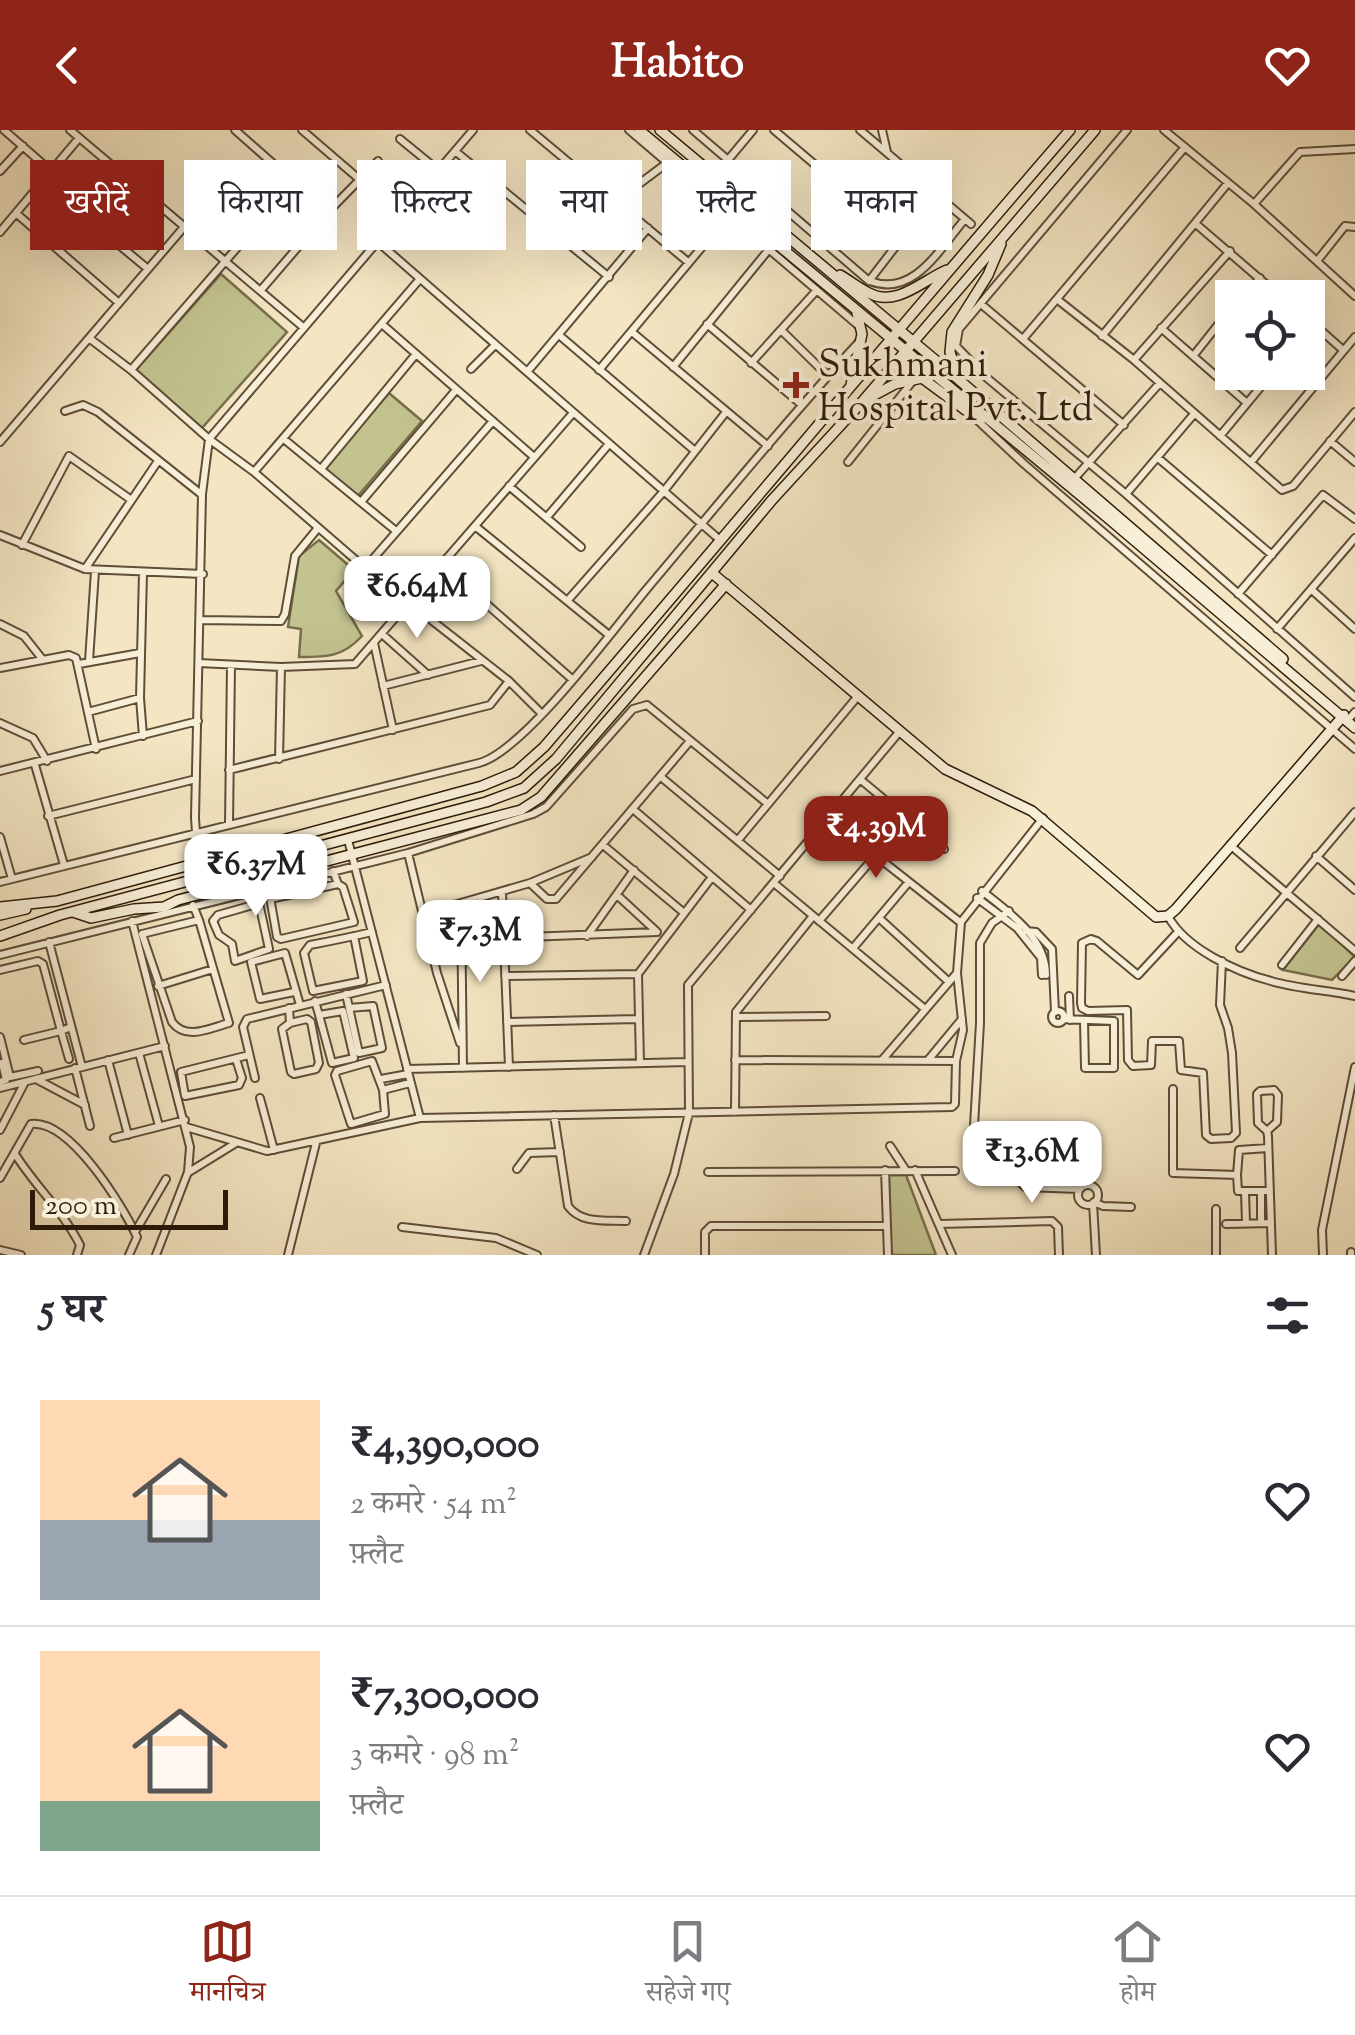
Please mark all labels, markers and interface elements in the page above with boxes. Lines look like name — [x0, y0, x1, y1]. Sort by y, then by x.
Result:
text: Habito — [611, 33, 744, 98]
icon: back — [40, 38, 95, 93]
icon: heart — [1260, 38, 1315, 93]
chip: खरीदें — [30, 160, 164, 250]
chip: किराया — [184, 160, 337, 250]
chip: फ़िल्टर — [357, 160, 506, 250]
chip: नया — [526, 160, 642, 250]
chip: फ़्लैट — [662, 160, 791, 250]
chip: मकान — [811, 160, 952, 250]
map controls — [1215, 280, 1325, 390]
button: locate — [1215, 280, 1325, 390]
place label: Sukhmani Hospital Pvt. Ltd — [818, 340, 1093, 438]
marker: Sukhmani Hospital Pvt. Ltd — [783, 372, 809, 398]
pin: ₹6.64M — [336, 556, 498, 641]
text: ₹6.64M — [366, 565, 468, 611]
pin: ₹4.39M — [795, 796, 957, 881]
text: ₹4.39M — [826, 805, 926, 851]
pin: ₹6.37M — [175, 834, 337, 919]
text: ₹6.37M — [206, 843, 306, 889]
pin: ₹7.3M — [410, 900, 550, 985]
text: ₹7.3M — [438, 909, 522, 955]
pin: ₹13.6M — [951, 1121, 1113, 1206]
text: ₹13.6M — [985, 1130, 1079, 1176]
scale bar — [30, 1185, 228, 1230]
text: 200 m — [45, 1187, 117, 1227]
text: 5 घर — [40, 1282, 105, 1342]
icon: filters — [1260, 1288, 1315, 1343]
text: ₹4,390,000 — [350, 1416, 539, 1476]
icon: home — [120, 1440, 240, 1560]
icon: heart — [1260, 1473, 1315, 1528]
text: 2 कमरे · 54 m² — [350, 1482, 517, 1528]
text: फ़्लैट — [350, 1533, 403, 1579]
text: ₹7,300,000 — [350, 1667, 539, 1727]
icon: home — [120, 1691, 240, 1811]
icon: heart — [1260, 1724, 1315, 1779]
text: 3 कमरे · 98 m² — [350, 1733, 520, 1779]
text: फ़्लैट — [350, 1784, 403, 1830]
tab: मानचित्र — [190, 1914, 266, 2019]
tab: सहेजे गए — [645, 1914, 731, 2019]
tab: होम — [1110, 1914, 1165, 2019]

